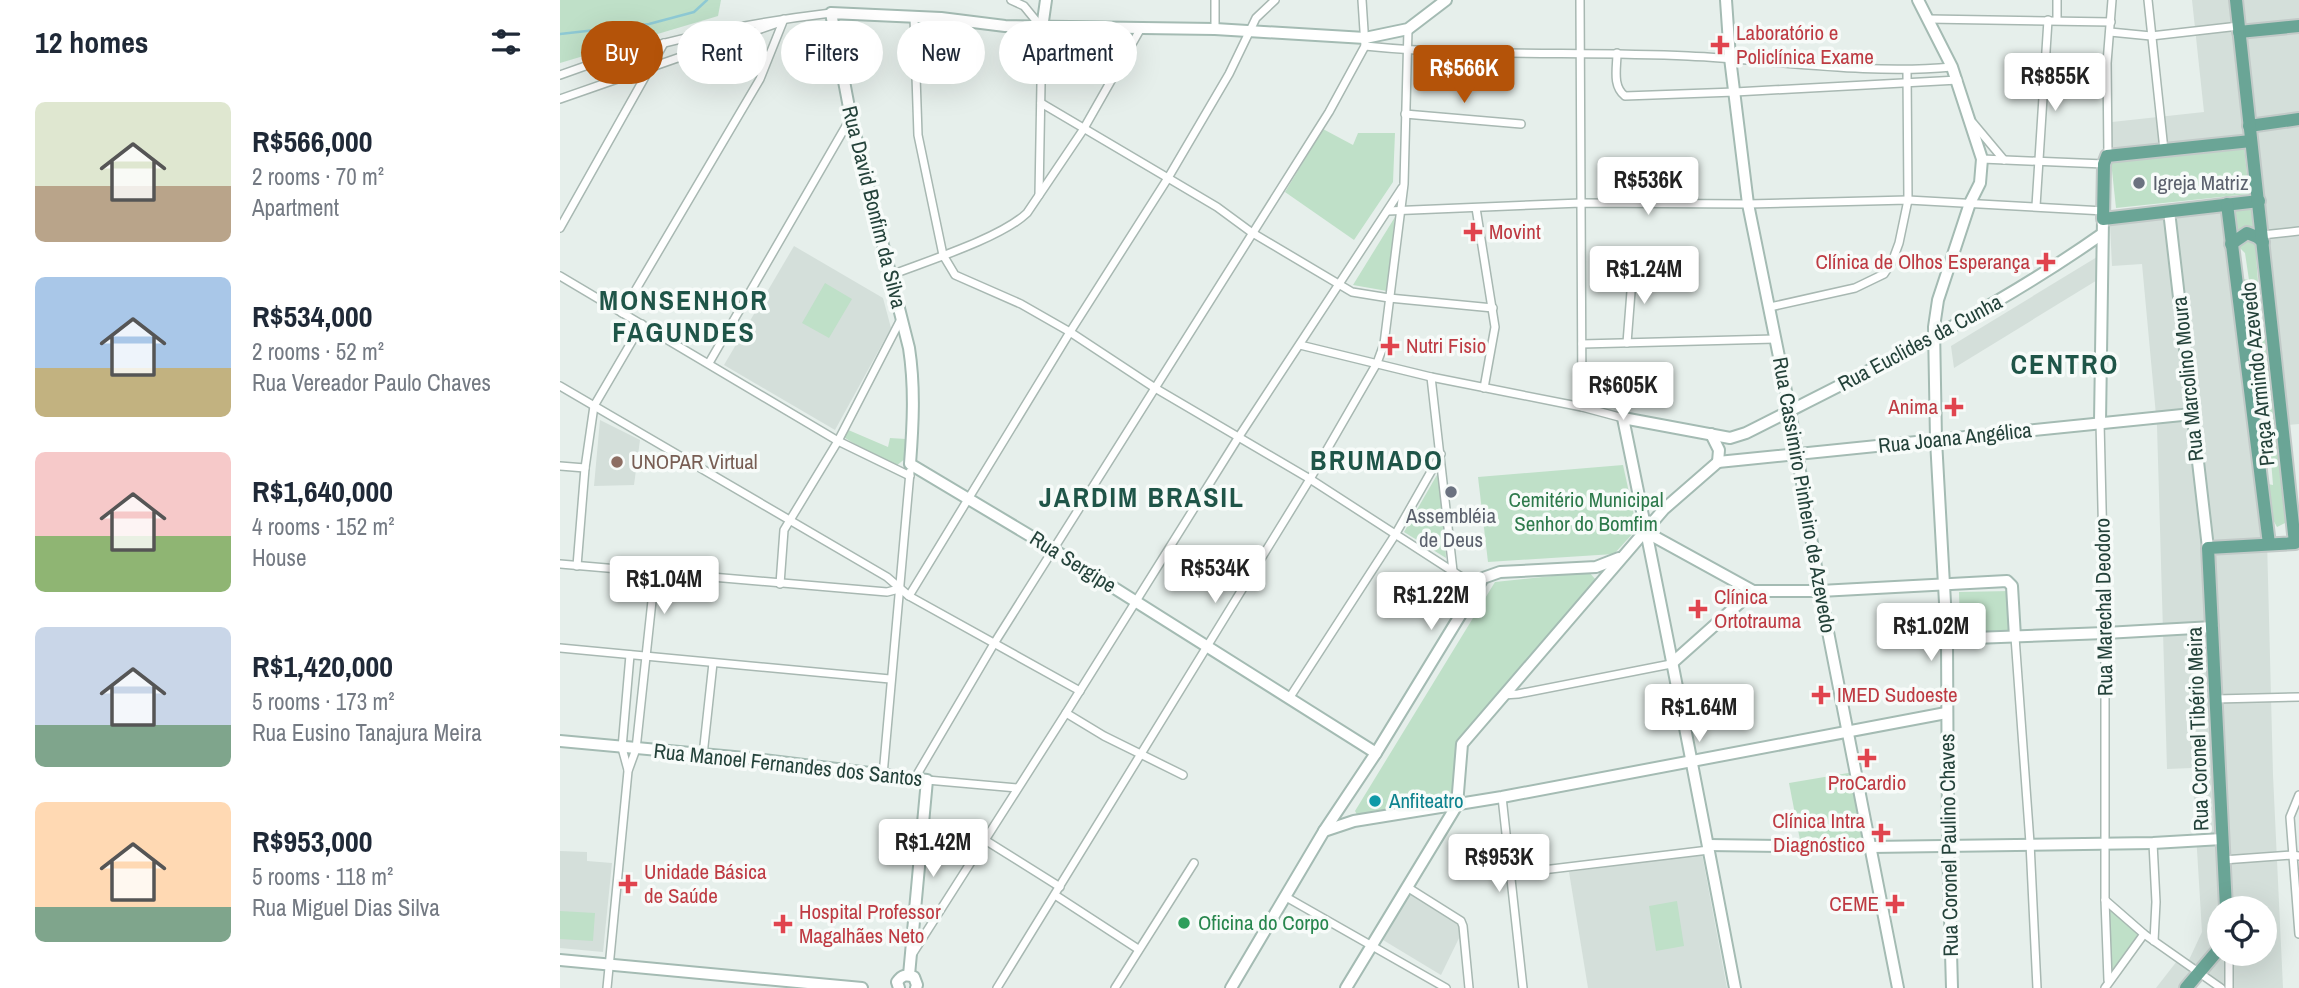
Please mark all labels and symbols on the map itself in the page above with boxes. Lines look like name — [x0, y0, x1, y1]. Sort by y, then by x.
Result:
place label: Laboratório e Policlínica Exame — [1736, 18, 1874, 71]
marker: Laboratório e Policlínica Exame — [1710, 35, 1730, 55]
pin: R$566K — [1407, 46, 1521, 105]
pin: R$855K — [1998, 54, 2112, 113]
street label: Rua David Bonfim da Silva — [835, 103, 914, 312]
pin: R$536K — [1591, 158, 1705, 217]
place label: Igreja Matriz — [2153, 168, 2249, 197]
marker: Igreja Matriz — [2131, 175, 2147, 191]
place label: Movint — [1489, 217, 1541, 246]
marker: Movint — [1463, 222, 1483, 242]
pin: R$1.24M — [1579, 246, 1709, 306]
place label: Clínica de Olhos Esperança — [1816, 247, 2030, 276]
marker: Clínica de Olhos Esperança — [2036, 252, 2056, 272]
district label: MONSENHOR FAGUNDES — [599, 281, 769, 351]
street label: Praça Armindo Azevedo — [2233, 281, 2282, 467]
street label: Rua Euclides da Cunha — [1833, 287, 2007, 398]
street label: Rua Marcolino Moura — [2164, 295, 2211, 463]
place label: Nutri Fisio — [1406, 331, 1486, 360]
marker: Nutri Fisio — [1380, 336, 1400, 356]
district label: CENTRO — [2011, 345, 2119, 383]
street label: Rua Cassimiro Pinheiro de Azevedo — [1766, 355, 1843, 635]
pin: R$605K — [1566, 362, 1680, 422]
place label: Anima — [1887, 392, 1938, 421]
marker: Anima — [1944, 397, 1964, 417]
street label: Rua Joana Angélica — [1877, 415, 2034, 460]
district label: BRUMADO — [1310, 441, 1444, 479]
place label: UNOPAR Virtual — [631, 447, 758, 476]
marker: UNOPAR Virtual — [609, 454, 625, 470]
district label: JARDIM BRASIL — [1039, 478, 1245, 516]
marker: Assembléia de Deus — [1443, 484, 1459, 500]
park label: Cemitério Municipal Senhor do Bomfim — [1508, 485, 1664, 538]
place label: Assembléia de Deus — [1405, 501, 1496, 554]
street label: Rua Marechal Deodoro — [2087, 518, 2120, 696]
street label: Rua Sergipe — [1025, 524, 1122, 599]
pin: R$534K — [1158, 546, 1272, 605]
pin: R$1.04M — [599, 556, 729, 616]
pin: R$1.22M — [1366, 572, 1496, 632]
place label: Clínica Ortotrauma — [1714, 582, 1802, 635]
marker: Clínica Ortotrauma — [1688, 599, 1708, 619]
pin: R$1.02M — [1866, 604, 1996, 663]
street label: Rua Coronel Tibério Meira — [2179, 626, 2216, 832]
place label: IMED Sudoeste — [1837, 680, 1958, 709]
pin: R$1.64M — [1634, 684, 1764, 744]
marker: IMED Sudoeste — [1811, 685, 1831, 705]
street label: Rua Coronel Paulino Chaves — [1932, 733, 1965, 957]
street label: Rua Manoel Fernandes dos Santos — [652, 736, 924, 793]
marker: ProCardio — [1857, 748, 1877, 768]
place label: ProCardio — [1828, 768, 1906, 797]
place label: Anfiteatro — [1388, 786, 1464, 815]
marker: Anfiteatro — [1367, 793, 1383, 809]
place label: Clínica Intra Diagnóstico — [1772, 806, 1865, 859]
pin: R$1.42M — [868, 820, 998, 879]
marker: Clínica Intra Diagnóstico — [1871, 823, 1891, 843]
pin: R$953K — [1442, 834, 1556, 894]
place label: Unidade Básica de Saúde — [644, 857, 767, 910]
marker: Unidade Básica de Saúde — [618, 874, 638, 894]
place label: CEME — [1829, 889, 1879, 918]
marker: CEME — [1885, 894, 1905, 914]
place label: Hospital Professor Magalhães Neto — [799, 897, 941, 950]
place label: Oficina do Corpo — [1198, 908, 1329, 937]
marker: Hospital Professor Magalhães Neto — [773, 914, 793, 934]
marker: Oficina do Corpo — [1176, 915, 1192, 931]

